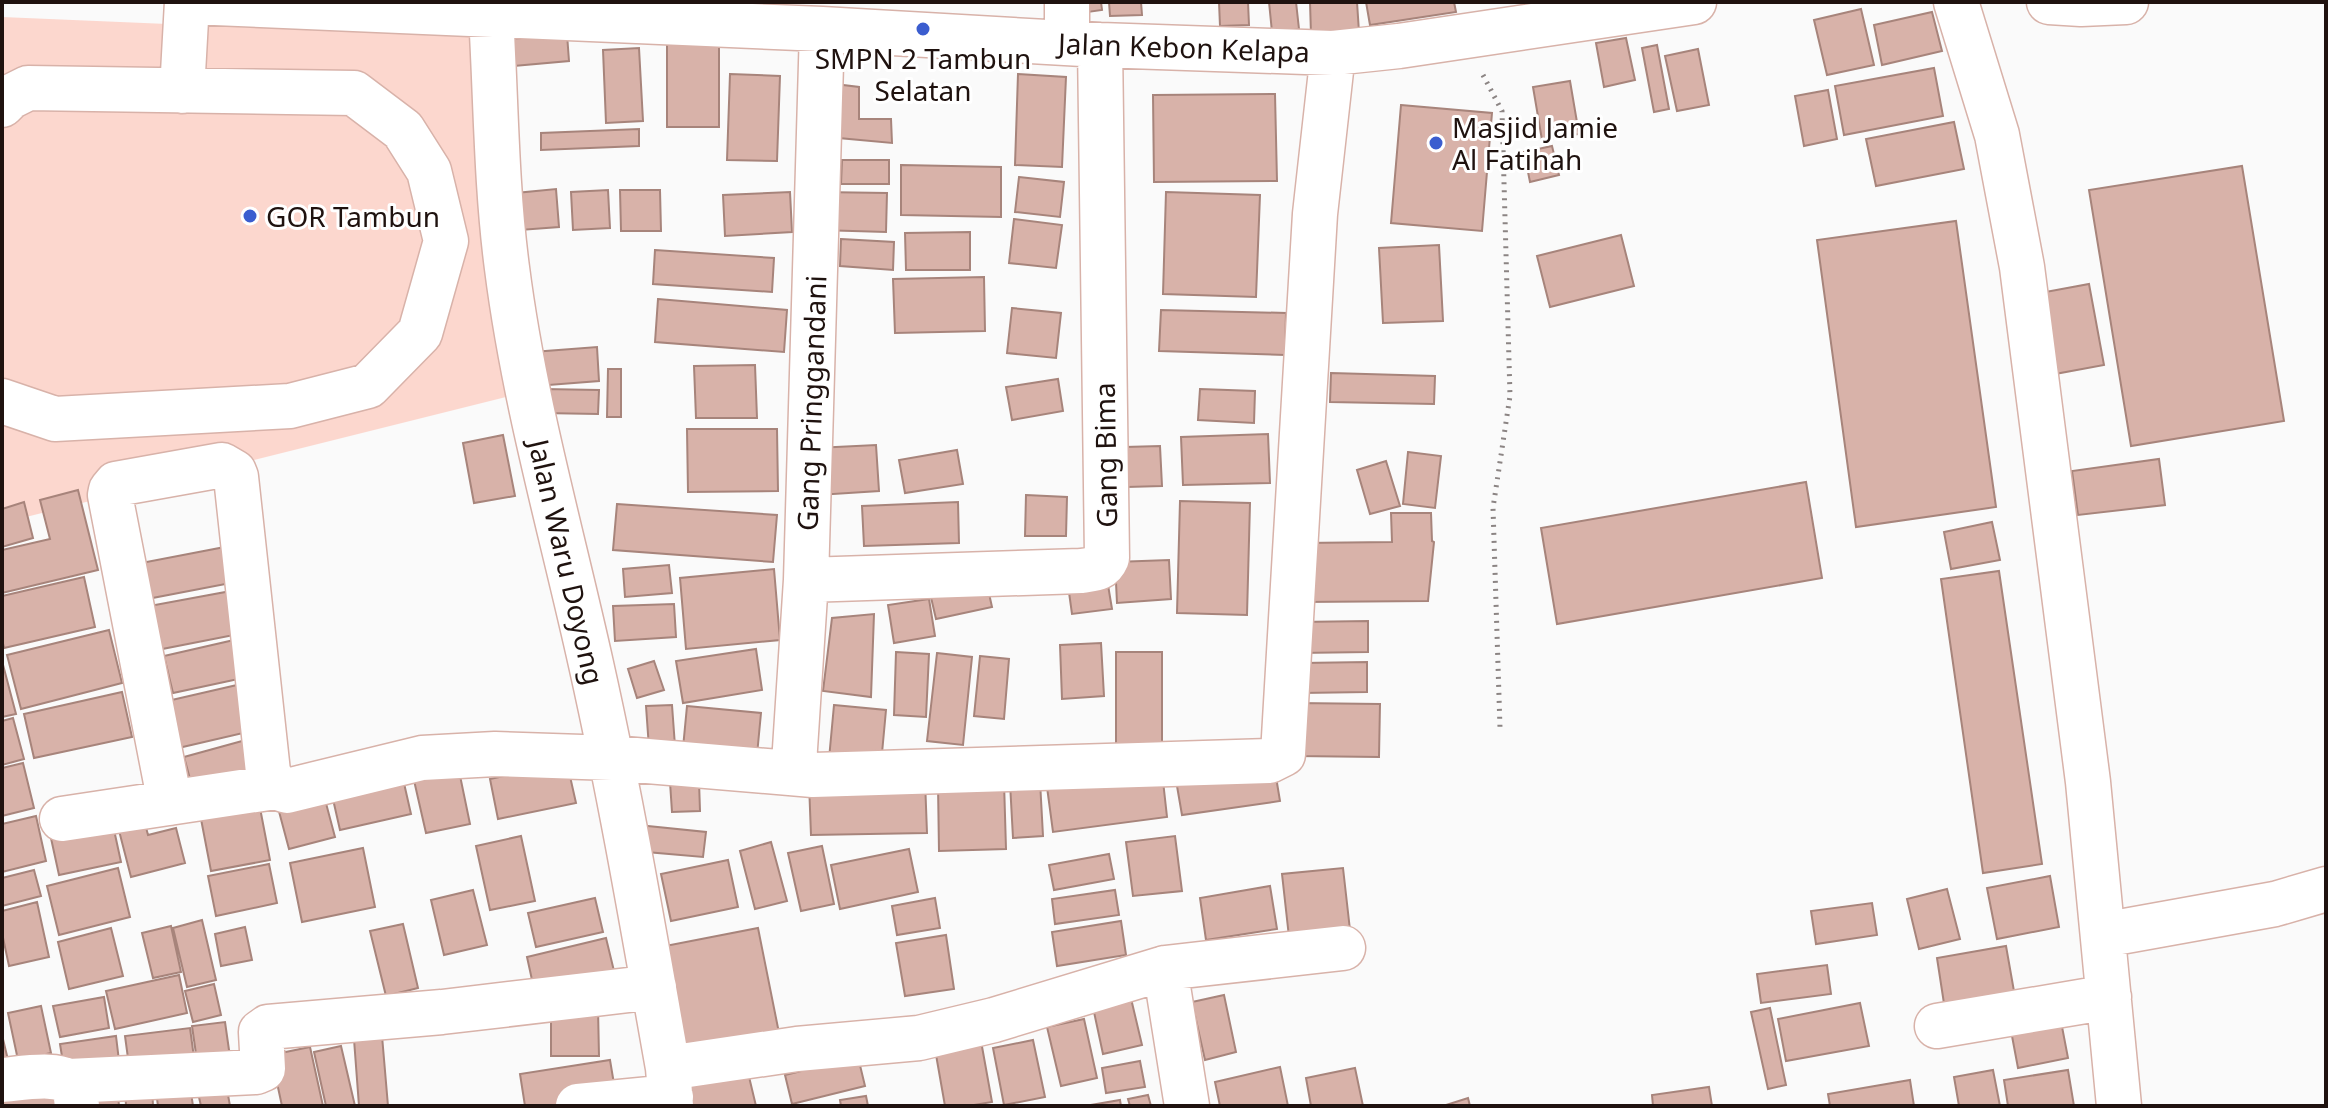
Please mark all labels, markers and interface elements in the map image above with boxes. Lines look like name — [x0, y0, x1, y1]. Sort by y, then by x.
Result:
marker: SMPN 2 Tambun Selatan — [914, 20, 932, 38]
street label: Jalan Kebon Kelapa — [1055, 24, 1310, 70]
place label: SMPN 2 Tambun Selatan — [815, 39, 1031, 109]
place label: Masjid Jamie Al Fatihah — [1452, 108, 1618, 178]
marker: Masjid Jamie Al Fatihah — [1427, 134, 1445, 152]
place label: GOR Tambun — [266, 197, 440, 235]
marker: GOR Tambun — [241, 207, 259, 225]
street label: Gang Pringgandani — [788, 274, 834, 532]
street label: Gang Bima — [1085, 382, 1125, 528]
street label: Jalan Waru Doyong — [520, 433, 614, 688]

